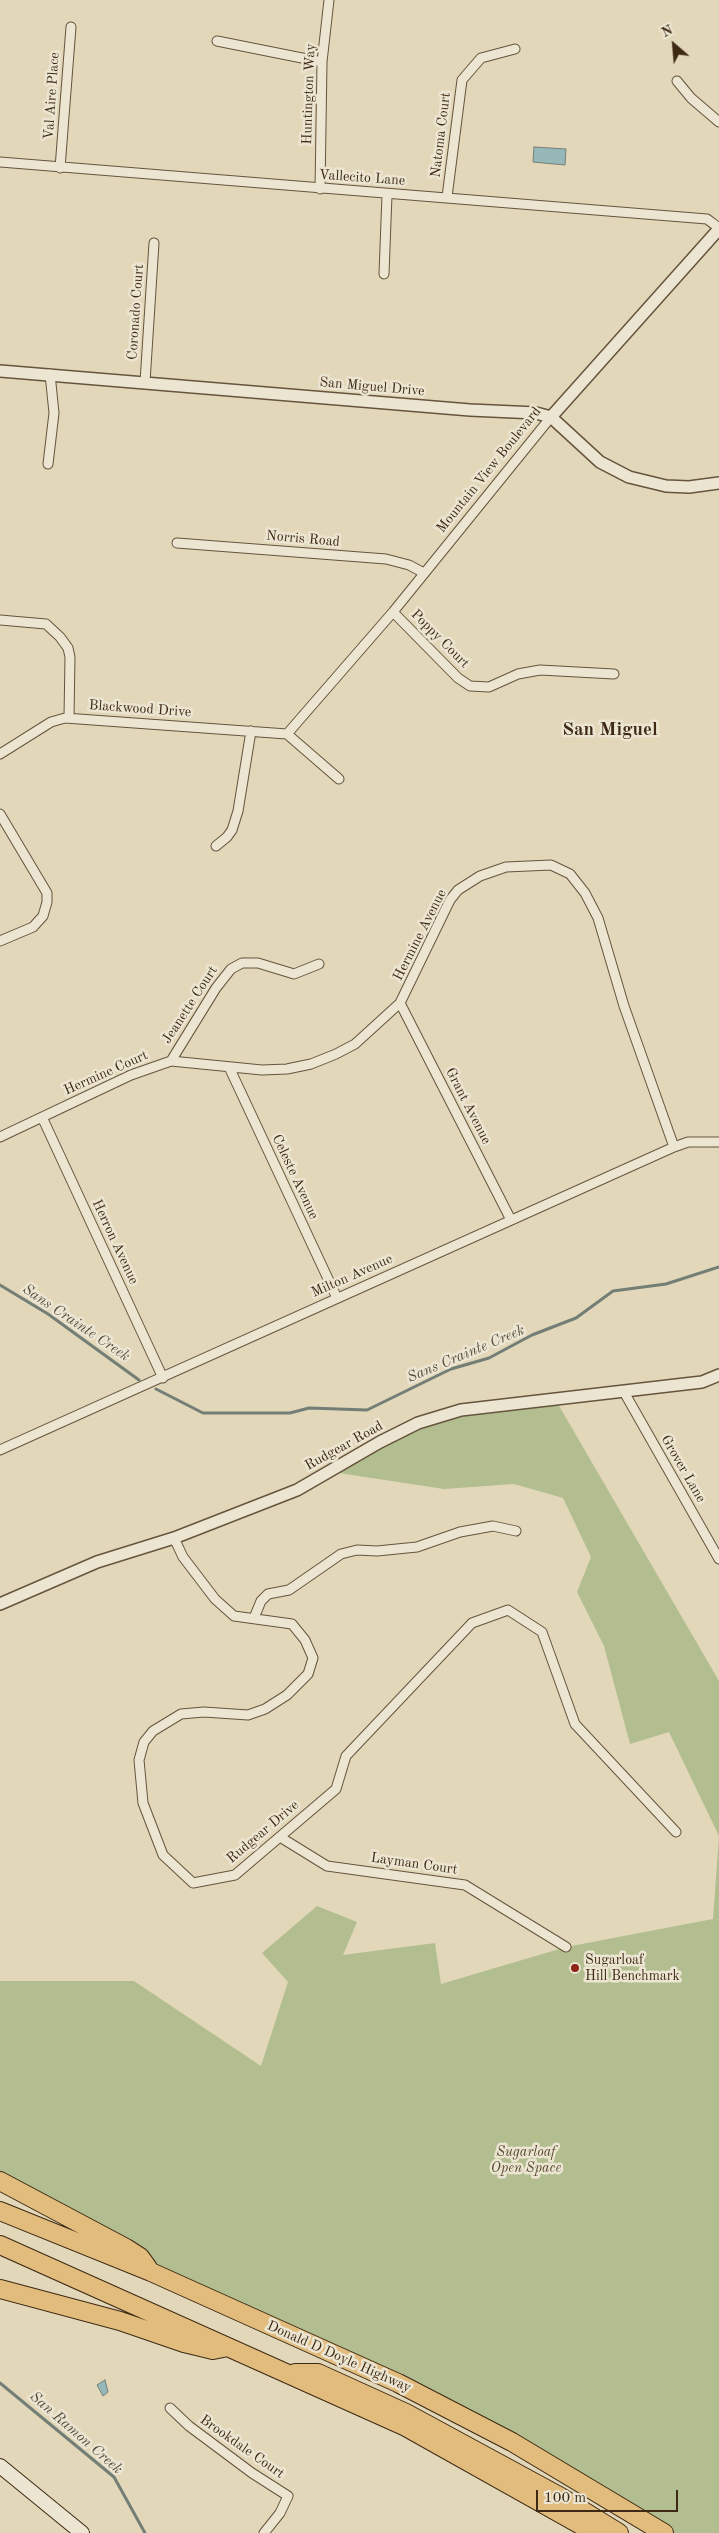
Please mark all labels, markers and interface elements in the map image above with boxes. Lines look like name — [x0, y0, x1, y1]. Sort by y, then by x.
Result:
north arrow — [649, 20, 699, 70]
text: N — [659, 23, 675, 40]
street label: Huntington Way — [299, 43, 319, 145]
street label: Val Aire Place — [41, 52, 63, 140]
street label: Natoma Court — [427, 91, 455, 179]
street label: Vallecito Lane — [318, 167, 406, 189]
street label: Coronado Court — [124, 263, 148, 361]
street label: San Miguel Drive — [319, 374, 425, 400]
street label: Mountain View Boulevard — [433, 404, 545, 536]
street label: Norris Road — [265, 527, 341, 551]
street label: Poppy Court — [407, 606, 473, 672]
street label: Blackwood Drive — [88, 697, 192, 721]
district label: San Miguel — [562, 719, 658, 741]
street label: Hermine Avenue — [390, 886, 450, 984]
street label: Jeanette Court — [159, 963, 221, 1047]
street label: Hermine Court — [61, 1047, 151, 1099]
street label: Grant Avenue — [442, 1065, 494, 1147]
street label: Celeste Avenue — [268, 1132, 322, 1222]
street label: Herron Avenue — [88, 1197, 142, 1287]
street label: Milton Avenue — [309, 1251, 395, 1301]
water label: Sans Crainte Creek — [19, 1280, 133, 1366]
water label: Sans Crainte Creek — [405, 1321, 527, 1387]
street label: Rudgear Road — [302, 1418, 386, 1474]
street label: Grover Lane — [657, 1432, 709, 1506]
street label: Rudgear Drive — [224, 1797, 302, 1867]
street label: Layman Court — [370, 1850, 458, 1878]
place label: Sugarloaf Hill Benchmark — [585, 1952, 680, 1984]
marker: Sugarloaf Hill Benchmark — [569, 1962, 581, 1974]
park label: Sugarloaf Open Space — [491, 2144, 561, 2176]
street label: Donald D Doyle Highway — [264, 2318, 414, 2396]
water label: San Ramon Creek — [26, 2388, 126, 2478]
street label: Brookdale Court — [196, 2412, 288, 2482]
scale bar — [539, 2480, 682, 2512]
text: 100 m — [544, 2491, 586, 2506]

